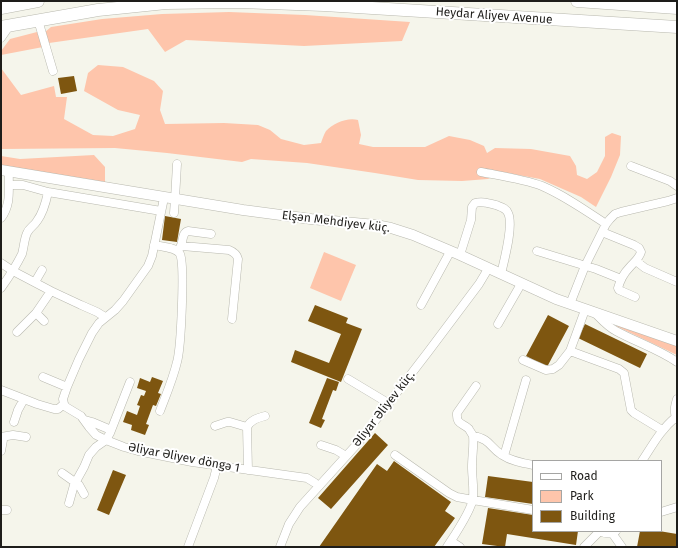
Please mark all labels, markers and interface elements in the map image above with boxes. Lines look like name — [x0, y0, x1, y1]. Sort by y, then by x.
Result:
street label: Heydar Aliyev Avenue — [435, 5, 553, 27]
street label: Elşən Mehdiyev küç. — [281, 208, 391, 236]
street label: Əliyar Əliyev küç. — [350, 368, 418, 450]
street label: Əliyar Əliyev döngə 1 — [127, 440, 241, 476]
legend — [532, 460, 662, 532]
text: Road — [570, 469, 598, 483]
text: Park — [570, 489, 594, 503]
text: Building — [570, 509, 615, 523]

